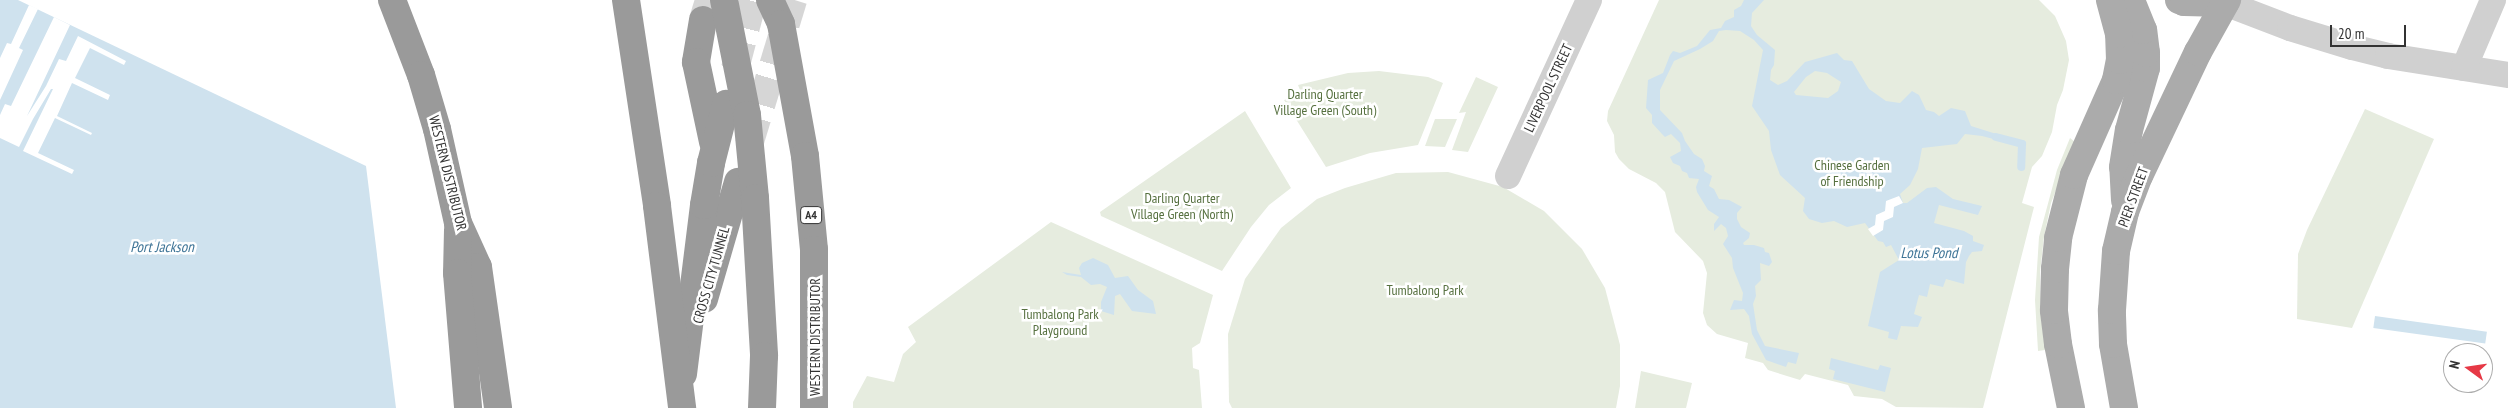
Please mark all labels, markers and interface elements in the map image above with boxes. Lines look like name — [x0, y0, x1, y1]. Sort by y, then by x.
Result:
scale bar — [2333, 15, 2409, 47]
text: 20 m — [2338, 24, 2364, 43]
street label: LIVERPOOL STREET — [1520, 41, 1576, 135]
park label: Darling Quarter Village Green (South) — [1274, 86, 1376, 118]
street label: WESTERN DISTRIBUTOR — [426, 114, 470, 232]
park label: Chinese Garden of Friendship — [1814, 157, 1890, 190]
street label: PIER STREET — [2114, 165, 2152, 229]
park label: Darling Quarter Village Green (North) — [1131, 190, 1233, 222]
road number: A4 — [800, 206, 822, 224]
street label: CROSS CITY TUNNEL — [689, 224, 733, 326]
water label: Port Jackson — [130, 238, 194, 256]
water label: Lotus Pond — [1901, 244, 1957, 262]
street label: WESTERN DISTRIBUTOR — [807, 278, 823, 396]
park label: Tumbalong Park — [1386, 282, 1464, 298]
park label: Tumbalong Park Playground — [1021, 306, 1099, 338]
north arrow — [2443, 343, 2493, 393]
text: N — [2445, 359, 2464, 370]

